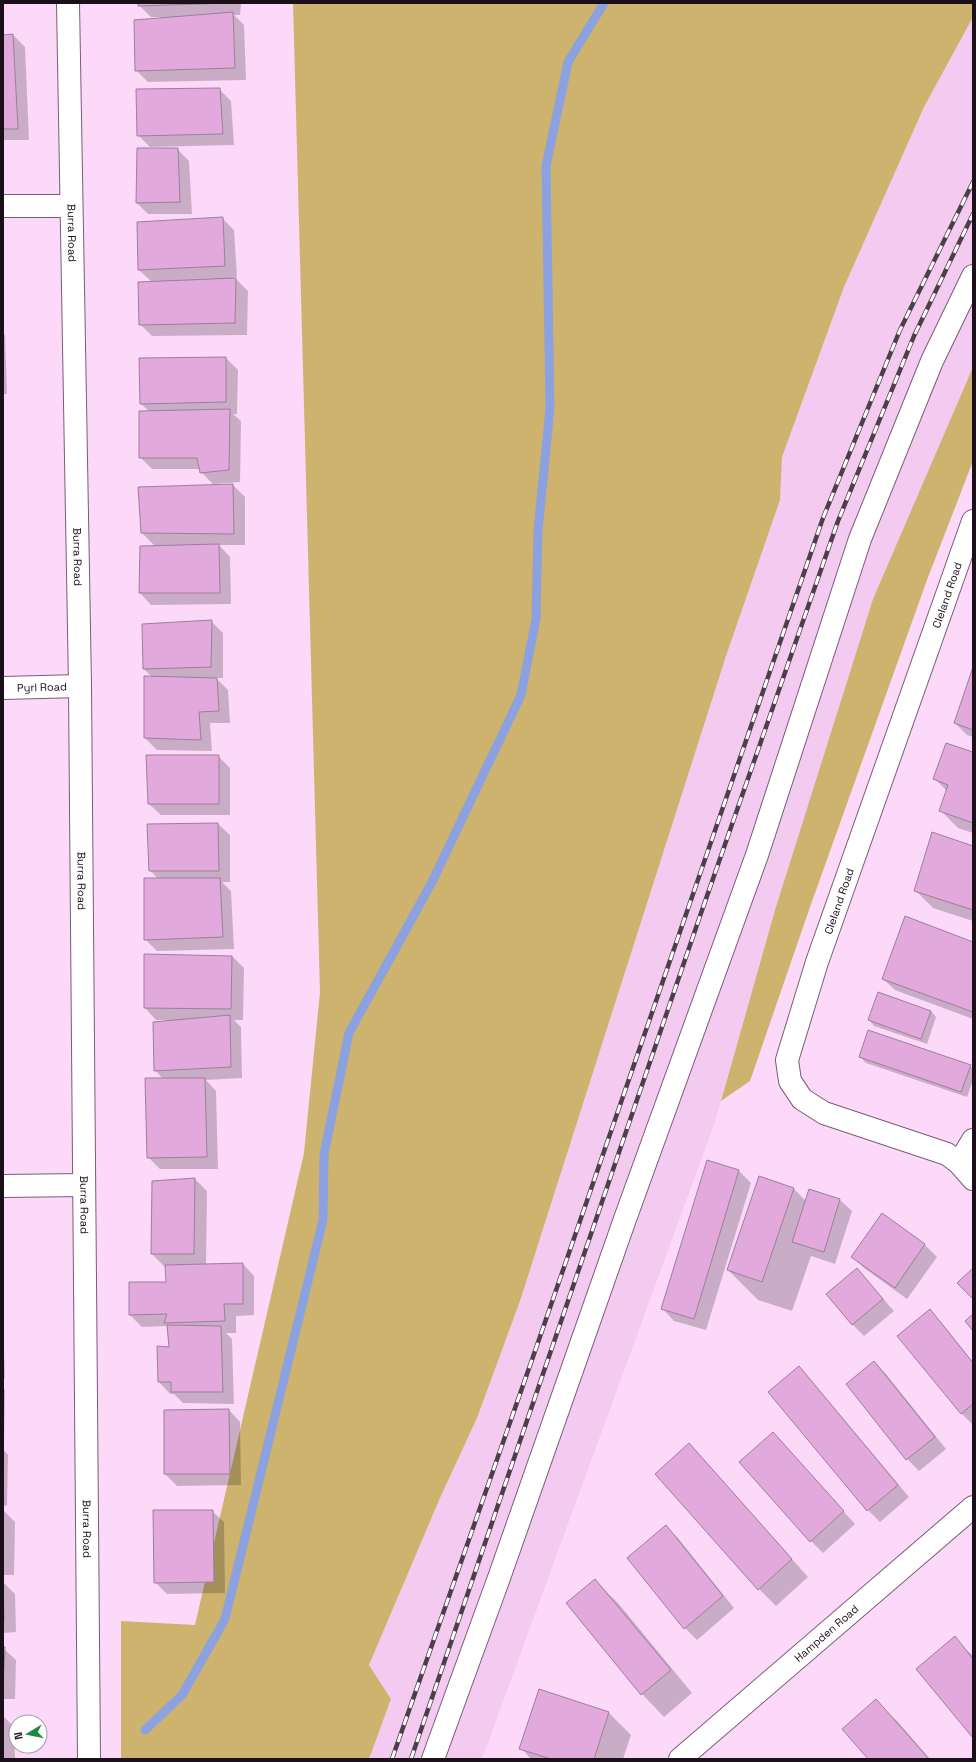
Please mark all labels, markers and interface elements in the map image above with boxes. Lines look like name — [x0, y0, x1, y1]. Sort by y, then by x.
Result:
street label: Burra Road — [65, 204, 80, 262]
street label: Burra Road — [70, 528, 85, 586]
street label: Cleland Road — [929, 560, 965, 630]
street label: Pyrl Road — [17, 679, 67, 695]
street label: Burra Road — [74, 852, 89, 910]
street label: Cleland Road — [821, 866, 857, 936]
street label: Burra Road — [77, 1176, 92, 1234]
street label: Burra Road — [80, 1500, 94, 1558]
street label: Hampden Road — [791, 1602, 861, 1665]
north arrow — [8, 1714, 48, 1754]
text: N — [11, 1731, 26, 1741]

